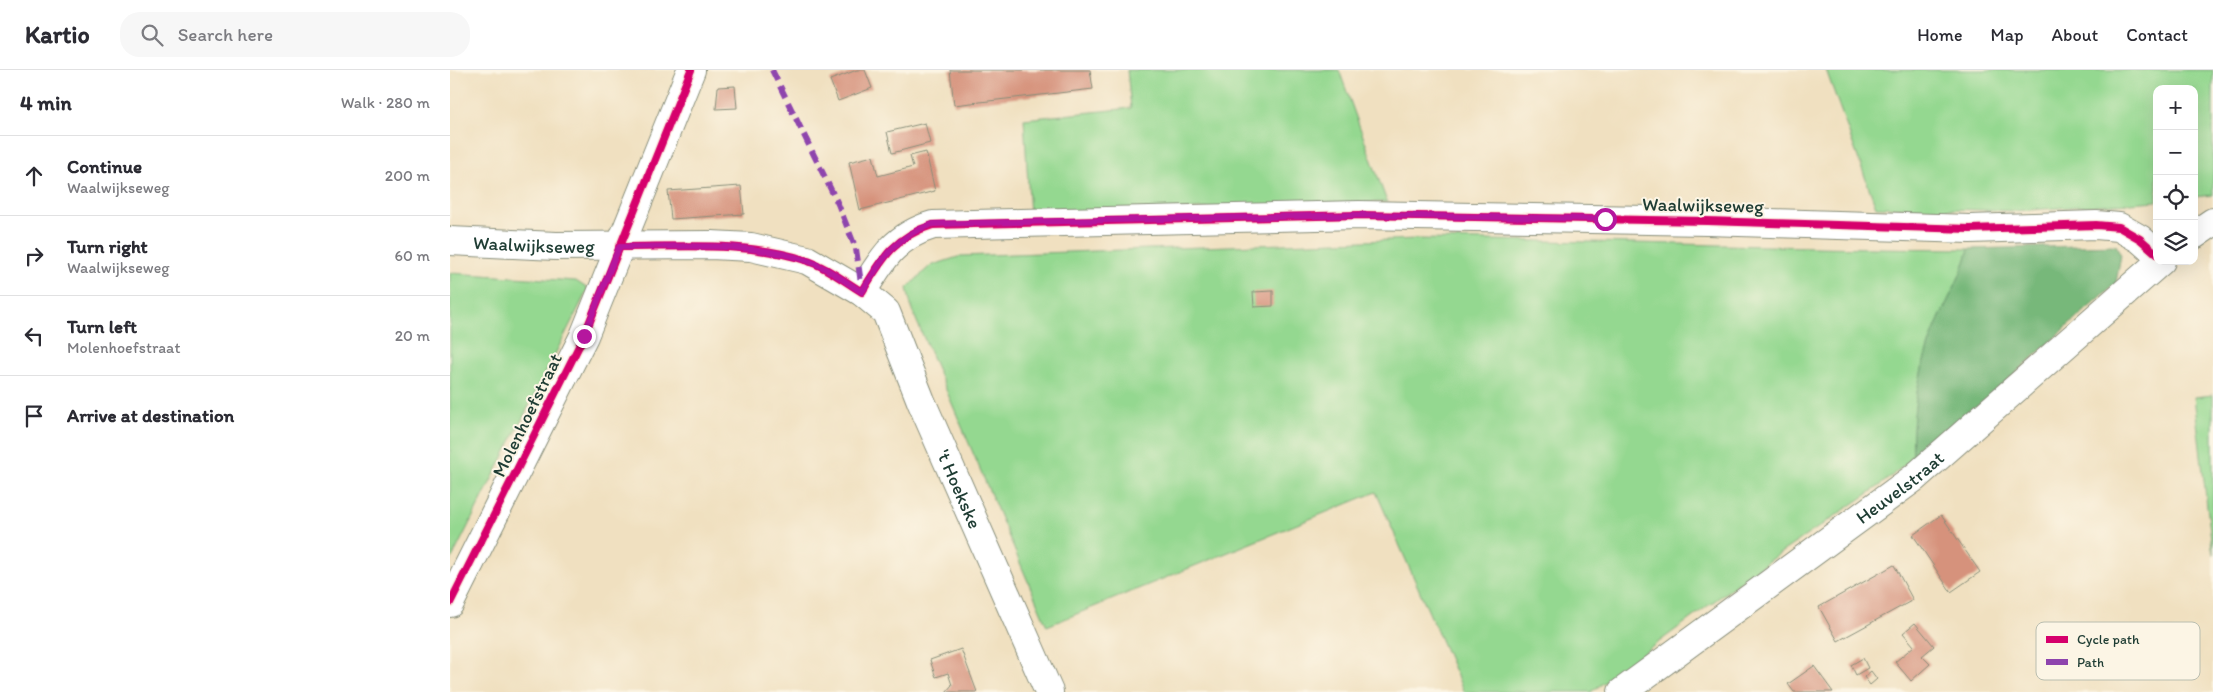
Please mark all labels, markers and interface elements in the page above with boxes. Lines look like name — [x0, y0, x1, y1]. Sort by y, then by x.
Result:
search box — [120, 12, 470, 57]
text: Kartio — [25, 20, 90, 49]
icon: search — [138, 21, 166, 49]
text: Search here — [178, 23, 273, 46]
text: Home — [1917, 24, 1963, 46]
text: Map — [1991, 24, 2024, 46]
text: About — [2052, 24, 2098, 46]
text: Contact — [2126, 24, 2188, 46]
map controls — [2153, 85, 2198, 265]
button: + — [2153, 85, 2198, 130]
text: 4 min — [20, 90, 72, 115]
text: Walk · 280 m — [341, 93, 430, 112]
button: − — [2153, 130, 2198, 175]
text: Continue — [67, 155, 142, 178]
icon: ahead — [20, 162, 48, 190]
text: 200 m — [385, 166, 430, 185]
button: locate — [2153, 175, 2198, 220]
text: Waalwijkseweg — [67, 178, 169, 197]
street label: Waalwijkseweg — [1642, 192, 1764, 218]
route start — [1594, 208, 1617, 231]
button: layers — [2153, 220, 2198, 265]
street label: Waalwijkseweg — [473, 231, 595, 258]
text: Turn right — [67, 235, 148, 258]
icon: right — [20, 242, 48, 270]
text: 60 m — [395, 246, 430, 265]
text: Waalwijkseweg — [67, 258, 169, 277]
text: Turn left — [67, 315, 137, 338]
icon: left — [20, 322, 48, 350]
route end — [573, 325, 596, 348]
text: 20 m — [395, 326, 430, 345]
text: Molenhoefstraat — [67, 338, 180, 357]
street label: Molenhoefstraat — [487, 349, 567, 481]
icon: arrive — [20, 402, 48, 430]
text: Arrive at destination — [67, 404, 234, 427]
street label: 't Hoekske — [932, 446, 987, 532]
street label: Heuvelstraat — [1851, 446, 1948, 528]
legend — [2036, 622, 2200, 680]
text: Cycle path — [2077, 631, 2140, 648]
text: Path — [2077, 654, 2104, 671]

